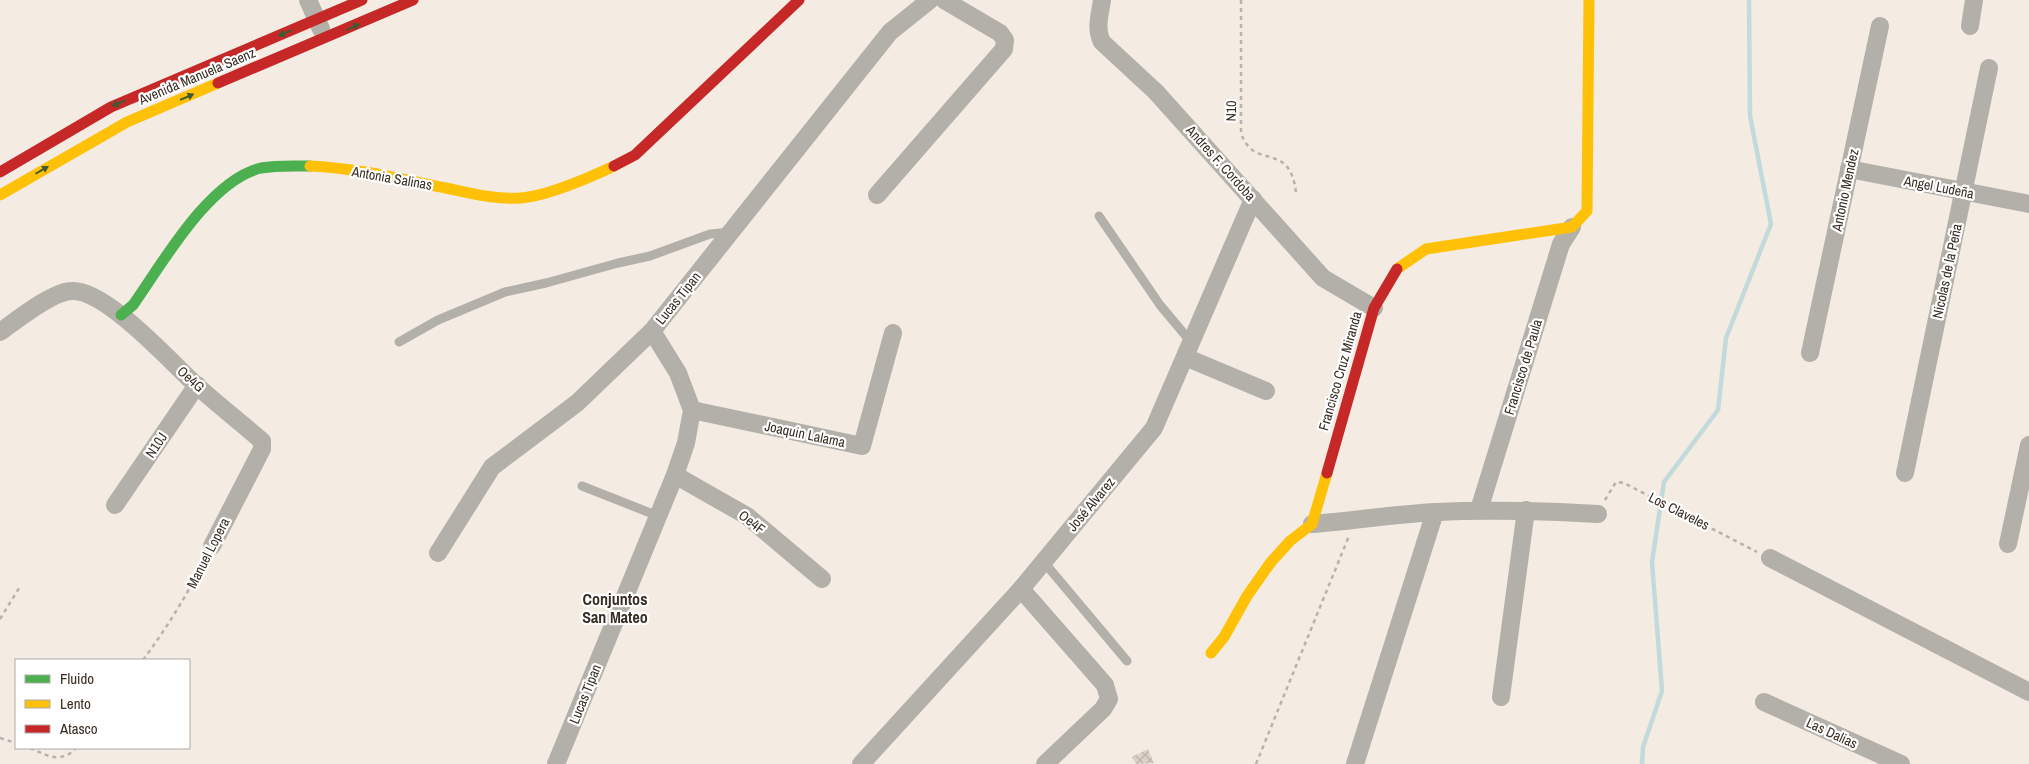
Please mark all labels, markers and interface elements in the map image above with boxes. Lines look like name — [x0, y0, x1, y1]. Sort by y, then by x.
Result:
one-way arrow — [346, 22, 360, 30]
one-way arrow — [277, 29, 292, 37]
street label: Avenida Manuela Saenz — [135, 43, 258, 109]
one-way arrow — [180, 93, 195, 101]
one-way arrow — [111, 99, 126, 107]
street label: N10 — [1222, 100, 1240, 122]
street label: Andres F. Cordoba — [1182, 121, 1260, 205]
street label: Antonio Mendez — [1827, 147, 1863, 234]
street label: Antonia Salinas — [350, 162, 434, 194]
one-way arrow — [36, 166, 49, 175]
street label: Angel Ludeña — [1902, 171, 1976, 203]
street label: Nicolas de la Peña — [1928, 221, 1966, 320]
street label: Lucas Tipan — [651, 268, 705, 328]
street label: Francisco Cruz Miranda — [1314, 309, 1366, 433]
street label: Francisco de Paula — [1500, 316, 1546, 417]
street label: Oe4G — [174, 362, 208, 396]
street label: Joaquin Lalama — [763, 417, 847, 451]
street label: N10J — [141, 429, 171, 461]
street label: José Alvarez — [1063, 473, 1119, 535]
street label: Los Claveles — [1646, 488, 1713, 534]
street label: Oe4F — [735, 506, 769, 538]
street label: Manuel Lopera — [183, 514, 234, 591]
district label: Conjuntos San Mateo — [582, 588, 648, 628]
legend — [15, 659, 190, 749]
street label: Lucas Tipan — [565, 662, 605, 726]
text: Fluido — [60, 668, 94, 689]
text: Lento — [60, 693, 91, 714]
street label: Las Dalias — [1804, 713, 1861, 753]
text: Atasco — [59, 718, 98, 739]

